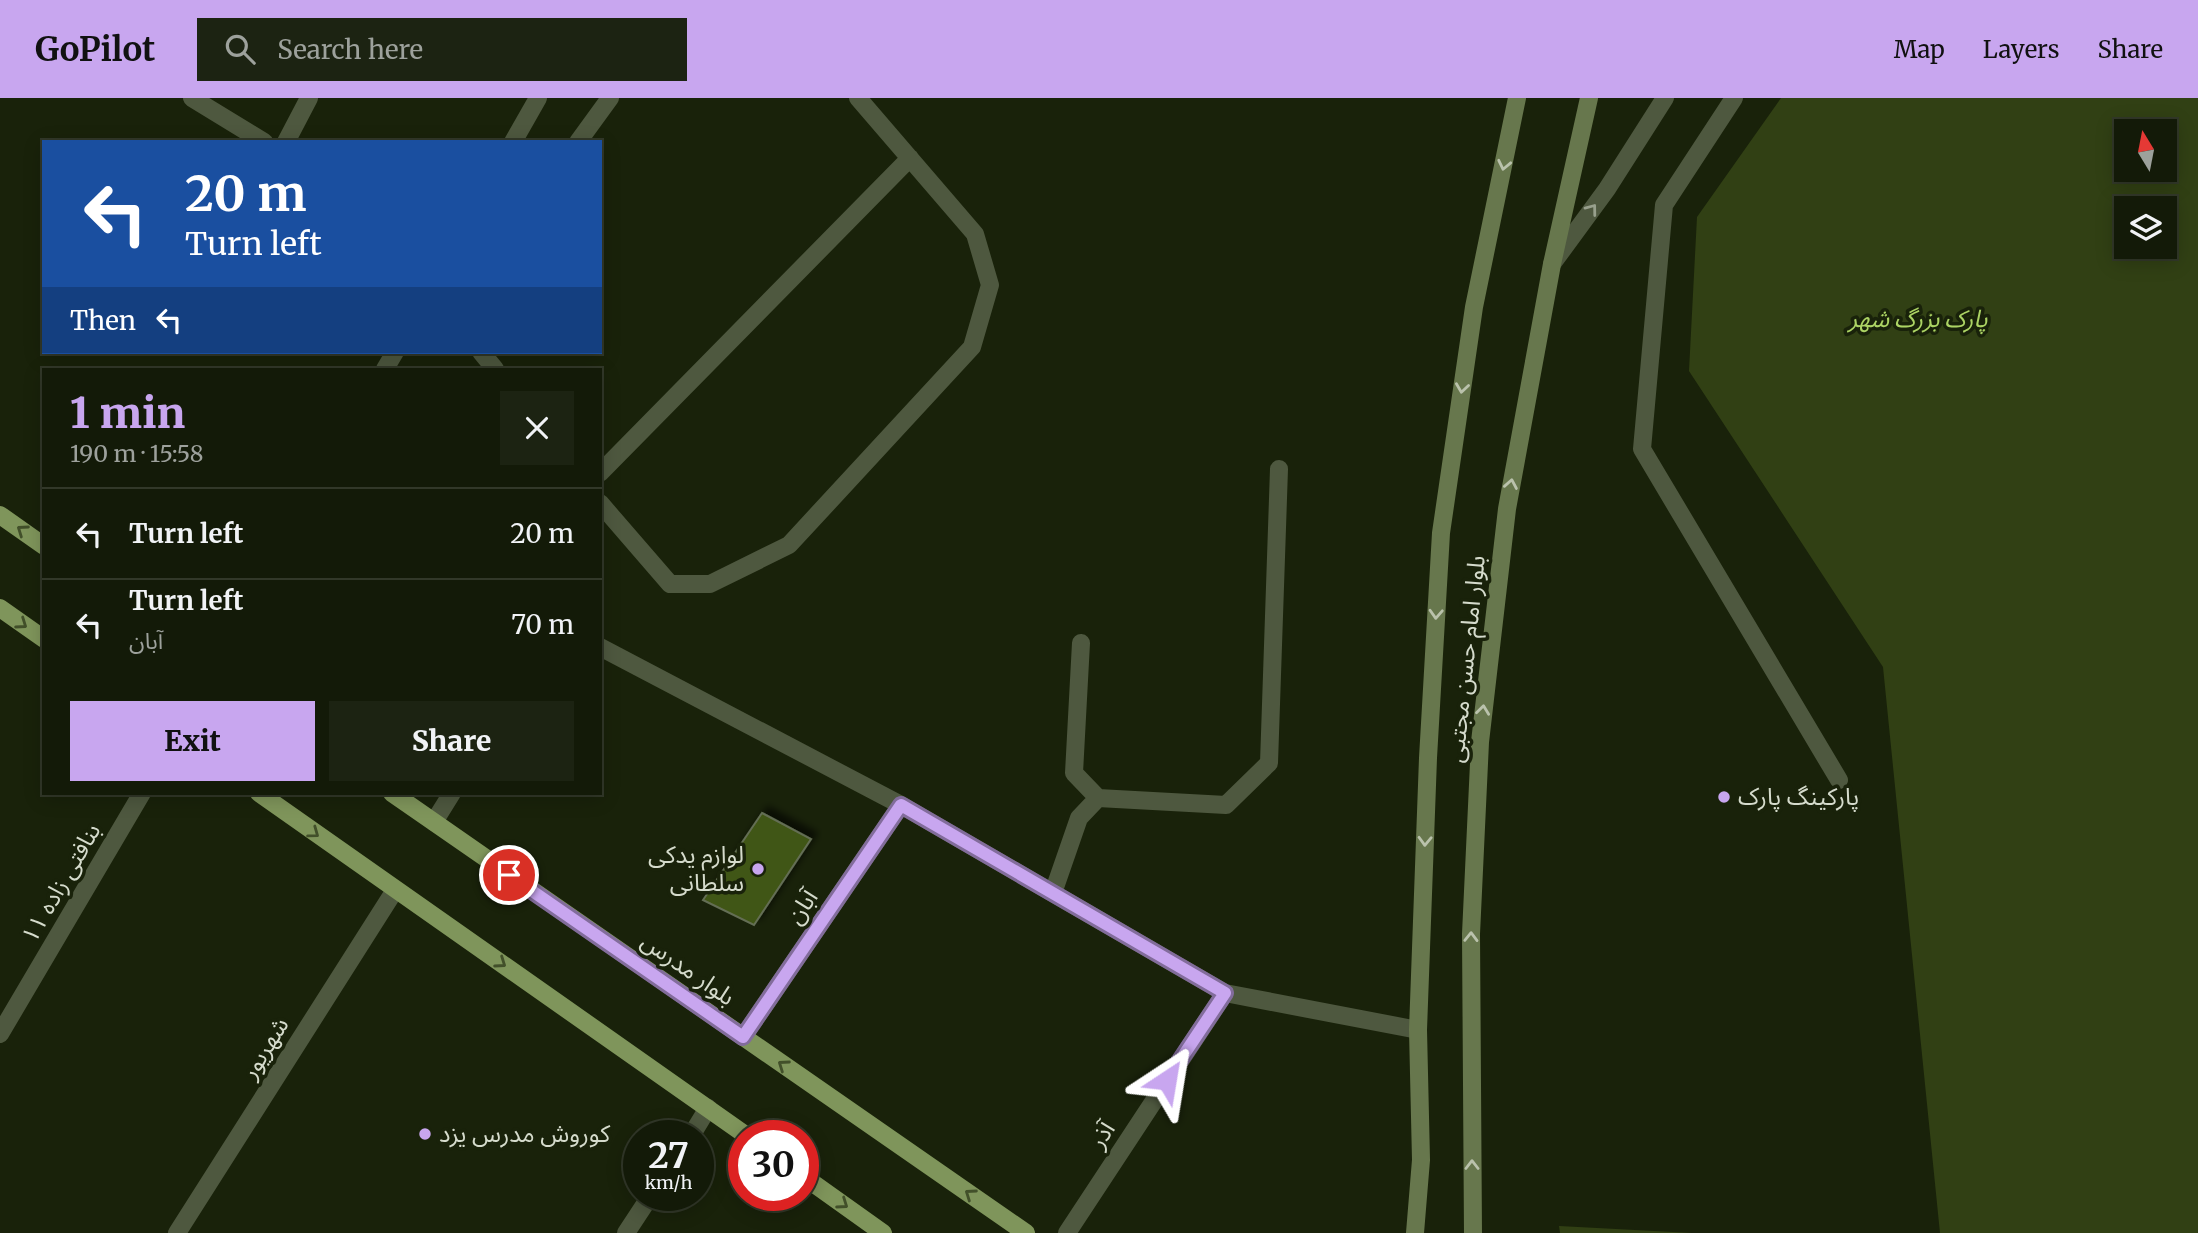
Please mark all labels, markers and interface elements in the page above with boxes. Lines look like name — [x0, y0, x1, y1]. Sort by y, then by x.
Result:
search box — [197, 18, 687, 81]
text: GoPilot — [35, 29, 155, 70]
icon: search — [221, 30, 259, 68]
text: Search here — [277, 33, 423, 66]
text: Map — [1894, 34, 1945, 65]
text: Layers — [1983, 34, 2059, 65]
text: Share — [2097, 34, 2163, 65]
north arrow — [2114, 119, 2177, 182]
map controls — [2114, 119, 2177, 259]
one-way arrow — [1497, 159, 1512, 171]
text: 20 m — [185, 163, 306, 224]
icon: left — [70, 168, 161, 259]
button: layers — [2114, 196, 2177, 259]
one-way arrow — [1584, 204, 1597, 217]
text: Turn left — [185, 224, 322, 264]
icon: left — [150, 301, 188, 339]
park label: پارک بزرگ شهر — [1847, 303, 1988, 335]
text: Then — [70, 304, 136, 337]
one-way arrow — [1455, 383, 1470, 394]
text: 1 min — [70, 387, 185, 439]
button: close — [500, 391, 574, 465]
text: 190 m · 15:58 — [70, 439, 204, 468]
one-way arrow — [1503, 478, 1518, 490]
icon: left — [70, 515, 108, 553]
text: Turn left — [129, 517, 243, 550]
text: 20 m — [510, 517, 574, 550]
one-way arrow — [17, 526, 30, 539]
street label: بلوار امام حسن مجتبی — [1439, 554, 1495, 764]
text: Turn left — [129, 584, 243, 617]
icon: left — [70, 606, 108, 644]
text: 70 m — [511, 608, 574, 641]
one-way arrow — [1429, 609, 1444, 620]
one-way arrow — [14, 616, 27, 628]
text: آبان — [129, 626, 163, 655]
button: Exit — [70, 701, 315, 781]
button: Share — [329, 701, 574, 781]
one-way arrow — [1476, 704, 1491, 716]
place label: پارکینگ پارک — [1738, 781, 1859, 812]
marker: پارکینگ پارک — [1716, 789, 1732, 805]
street label: بنافتی زاده ۱۱ — [14, 817, 107, 948]
one-way arrow — [306, 824, 319, 837]
one-way arrow — [1417, 836, 1432, 847]
place label: لوازم یدکی سلطانی — [648, 839, 744, 898]
pin — [479, 845, 539, 905]
icon: arrive — [490, 856, 528, 894]
marker: لوازم یدکی سلطانی — [750, 861, 766, 877]
street label: آبان — [779, 883, 825, 930]
street label: بلوار مدرس — [635, 925, 741, 1012]
one-way arrow — [1464, 932, 1479, 943]
one-way arrow — [493, 955, 506, 967]
street label: شهریور — [233, 1011, 295, 1085]
position arrow — [1130, 1043, 1204, 1117]
one-way arrow — [778, 1061, 791, 1073]
street label: آذر — [1081, 1115, 1122, 1155]
place label: کوروش مدرس یزد — [439, 1118, 611, 1149]
speed limit sign: 30 — [728, 1120, 819, 1211]
marker: کوروش مدرس یزد — [417, 1126, 433, 1142]
text: 27 — [648, 1134, 689, 1178]
one-way arrow — [1464, 1159, 1480, 1170]
text: km/h — [645, 1171, 692, 1194]
one-way arrow — [965, 1190, 978, 1202]
one-way arrow — [835, 1196, 848, 1209]

